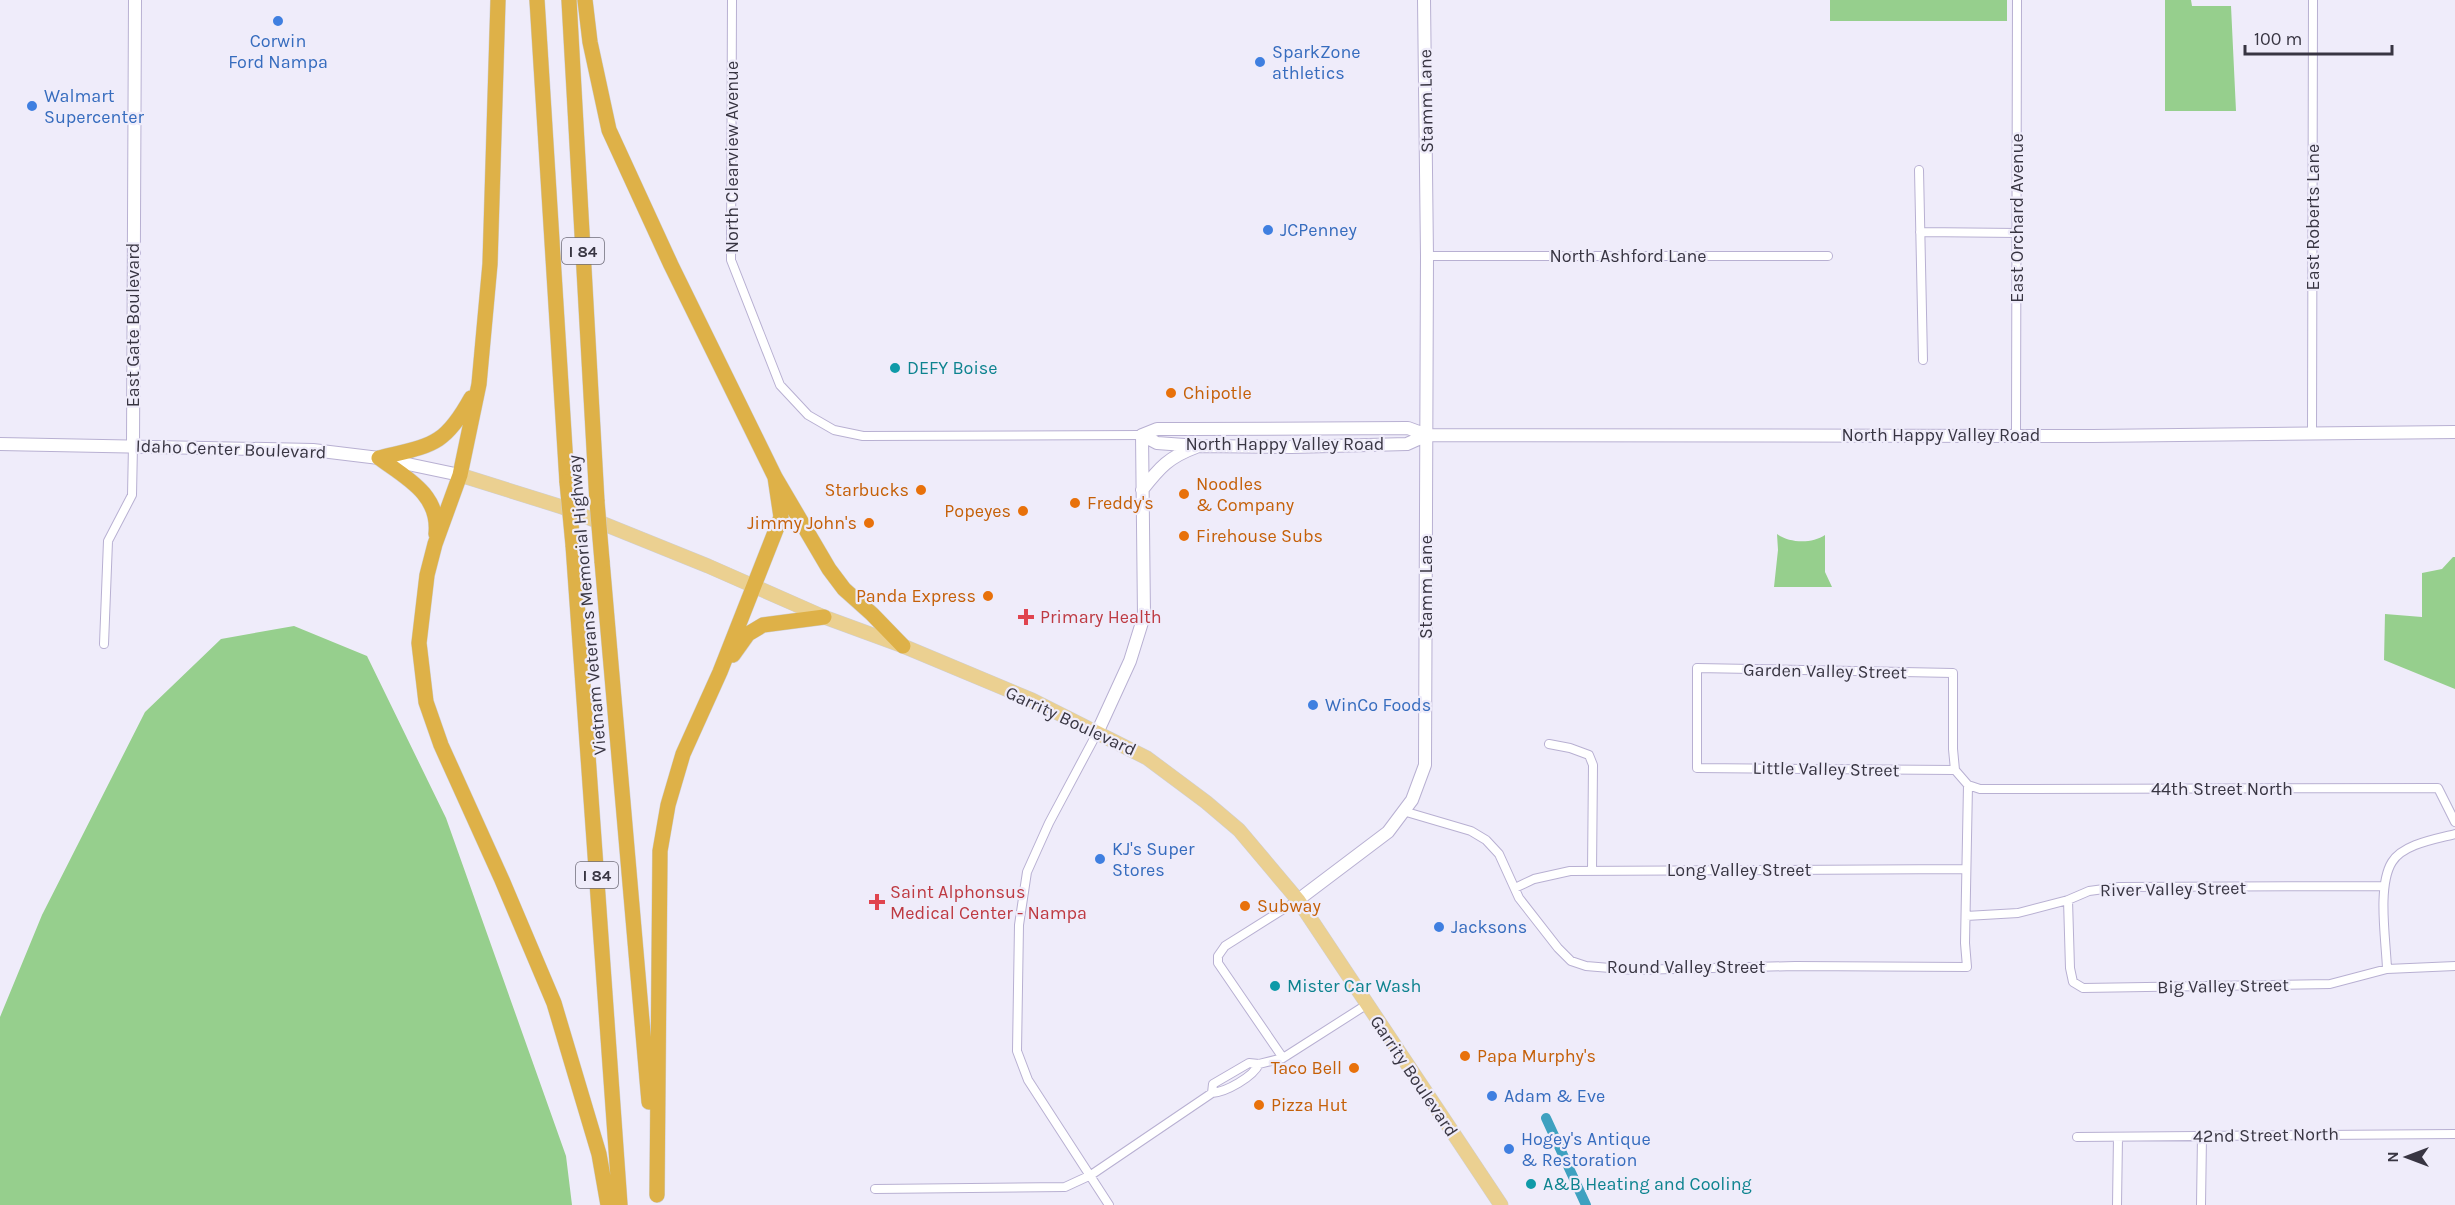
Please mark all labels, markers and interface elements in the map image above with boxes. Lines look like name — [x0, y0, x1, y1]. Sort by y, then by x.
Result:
marker: Corwin Ford Nampa — [271, 14, 285, 28]
scale bar — [2245, 18, 2392, 56]
text: 100 m — [2254, 28, 2302, 50]
place label: Corwin Ford Nampa — [228, 30, 328, 73]
place label: SparkZone athletics — [1272, 41, 1361, 84]
street label: Stamm Lane — [1414, 49, 1438, 153]
marker: SparkZone athletics — [1253, 55, 1267, 69]
street label: North Clearview Avenue — [721, 61, 743, 253]
place label: Walmart Supercenter — [44, 85, 144, 128]
marker: Walmart Supercenter — [25, 99, 39, 113]
street label: East Orchard Avenue — [2006, 133, 2028, 303]
street label: East Roberts Lane — [2302, 144, 2324, 290]
place label: JCPenney — [1280, 219, 1357, 241]
marker: JCPenney — [1261, 223, 1275, 237]
road number: I 84 — [562, 238, 604, 264]
street label: East Gate Boulevard — [122, 243, 144, 407]
street label: North Ashford Lane — [1549, 245, 1707, 267]
place label: DEFY Boise — [907, 357, 998, 379]
marker: DEFY Boise — [888, 361, 902, 375]
place label: Chipotle — [1183, 382, 1252, 404]
marker: Chipotle — [1164, 386, 1178, 400]
street label: North Happy Valley Road — [1841, 424, 2041, 446]
street label: North Happy Valley Road — [1185, 433, 1385, 455]
street label: Idaho Center Boulevard — [135, 435, 327, 463]
street label: Vietnam Veterans Memorial Highway — [563, 453, 611, 756]
place label: Noodles & Company — [1196, 473, 1295, 516]
place label: Starbucks — [824, 479, 909, 501]
marker: Starbucks — [914, 483, 928, 497]
marker: Noodles & Company — [1177, 487, 1191, 501]
place label: Freddy's — [1087, 492, 1154, 514]
marker: Freddy's — [1068, 496, 1082, 510]
place label: Popeyes — [944, 500, 1011, 522]
marker: Popeyes — [1016, 504, 1030, 518]
place label: Jimmy John's — [747, 512, 857, 534]
marker: Jimmy John's — [862, 516, 876, 530]
place label: Firehouse Subs — [1196, 525, 1323, 547]
marker: Firehouse Subs — [1177, 529, 1191, 543]
street label: Stamm Lane — [1415, 535, 1437, 639]
place label: Panda Express — [856, 585, 976, 607]
marker: Panda Express — [981, 589, 995, 603]
place label: Primary Health — [1040, 606, 1162, 628]
marker: Primary Health — [1017, 608, 1035, 626]
street label: Garden Valley Street — [1743, 659, 1907, 683]
street label: Garrity Boulevard — [1002, 681, 1140, 761]
place label: WinCo Foods — [1325, 694, 1431, 716]
marker: WinCo Foods — [1306, 698, 1320, 712]
street label: Little Valley Street — [1752, 757, 1900, 781]
street label: 44th Street North — [2151, 778, 2293, 800]
place label: KJ's Super Stores — [1112, 838, 1195, 881]
marker: KJ's Super Stores — [1093, 852, 1107, 866]
street label: Long Valley Street — [1667, 859, 1811, 881]
road number: I 84 — [576, 862, 618, 888]
street label: River Valley Street — [2100, 877, 2247, 901]
place label: Saint Alphonsus Medical Center - Nampa — [890, 881, 1087, 924]
marker: Saint Alphonsus Medical Center - Nampa — [868, 893, 886, 911]
place label: Subway — [1257, 895, 1321, 917]
marker: Subway — [1238, 899, 1252, 913]
place label: Jacksons — [1451, 916, 1527, 938]
marker: Jacksons — [1432, 920, 1446, 934]
street label: Round Valley Street — [1607, 956, 1765, 978]
street label: Big Valley Street — [2157, 974, 2289, 998]
place label: Mister Car Wash — [1287, 975, 1421, 997]
marker: Mister Car Wash — [1268, 979, 1282, 993]
street label: Garrity Boulevard — [1365, 1011, 1463, 1141]
place label: Papa Murphy's — [1477, 1045, 1596, 1067]
marker: Papa Murphy's — [1458, 1049, 1472, 1063]
place label: Taco Bell — [1271, 1057, 1342, 1079]
marker: Taco Bell — [1347, 1061, 1361, 1075]
place label: Adam & Eve — [1504, 1085, 1605, 1107]
marker: Adam & Eve — [1485, 1089, 1499, 1103]
place label: Pizza Hut — [1271, 1094, 1348, 1116]
marker: Pizza Hut — [1252, 1098, 1266, 1112]
street label: 42nd Street North — [2193, 1123, 2339, 1147]
north arrow — [2377, 1127, 2437, 1187]
place label: Hogey's Antique & Restoration — [1521, 1128, 1651, 1171]
marker: Hogey's Antique & Restoration — [1502, 1142, 1516, 1156]
text: N — [2383, 1151, 2402, 1163]
place label: A&B Heating and Cooling — [1543, 1173, 1752, 1195]
marker: A&B Heating and Cooling — [1524, 1177, 1538, 1191]

